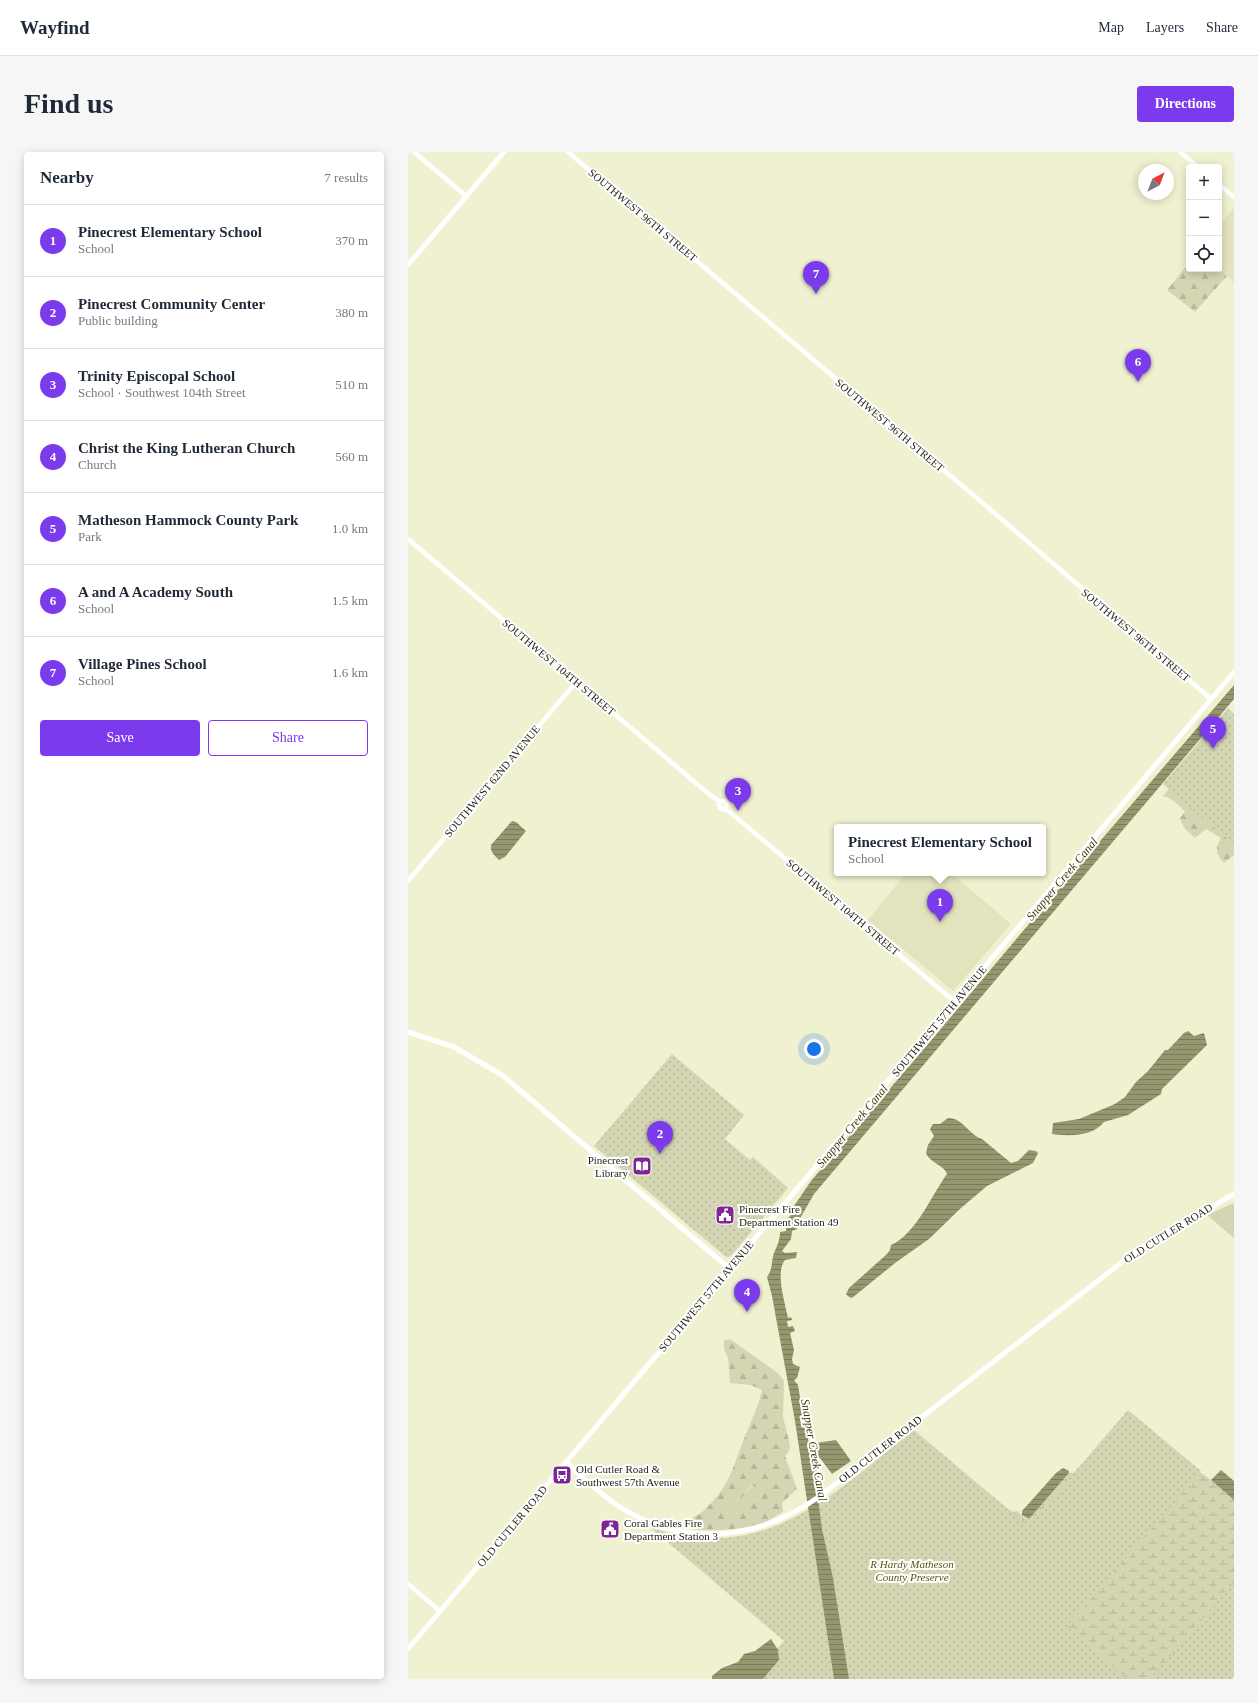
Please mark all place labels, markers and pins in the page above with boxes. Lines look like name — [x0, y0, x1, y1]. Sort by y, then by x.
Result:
pin: 7 — [803, 261, 829, 294]
pin: 6 — [1125, 349, 1151, 382]
pin: 5 — [1200, 716, 1226, 749]
pin: 3 — [725, 778, 751, 811]
pin: 1 — [927, 889, 953, 922]
pin: 2 — [647, 1121, 673, 1154]
place label: Pinecrest Library — [588, 1154, 628, 1179]
library icon: Pinecrest Library — [631, 1155, 653, 1177]
place label: Pinecrest Fire Department Station 49 — [739, 1203, 839, 1228]
public building icon: Pinecrest Fire Department Station 49 — [714, 1204, 736, 1226]
pin: 4 — [734, 1279, 760, 1312]
place label: Old Cutler Road & Southwest 57th Avenue — [576, 1463, 680, 1488]
bus stop icon: Old Cutler Road & Southwest 57th Avenue — [551, 1464, 573, 1486]
place label: Coral Gables Fire Department Station 3 — [624, 1517, 719, 1542]
public building icon: Coral Gables Fire Department Station 3 — [599, 1518, 621, 1540]

